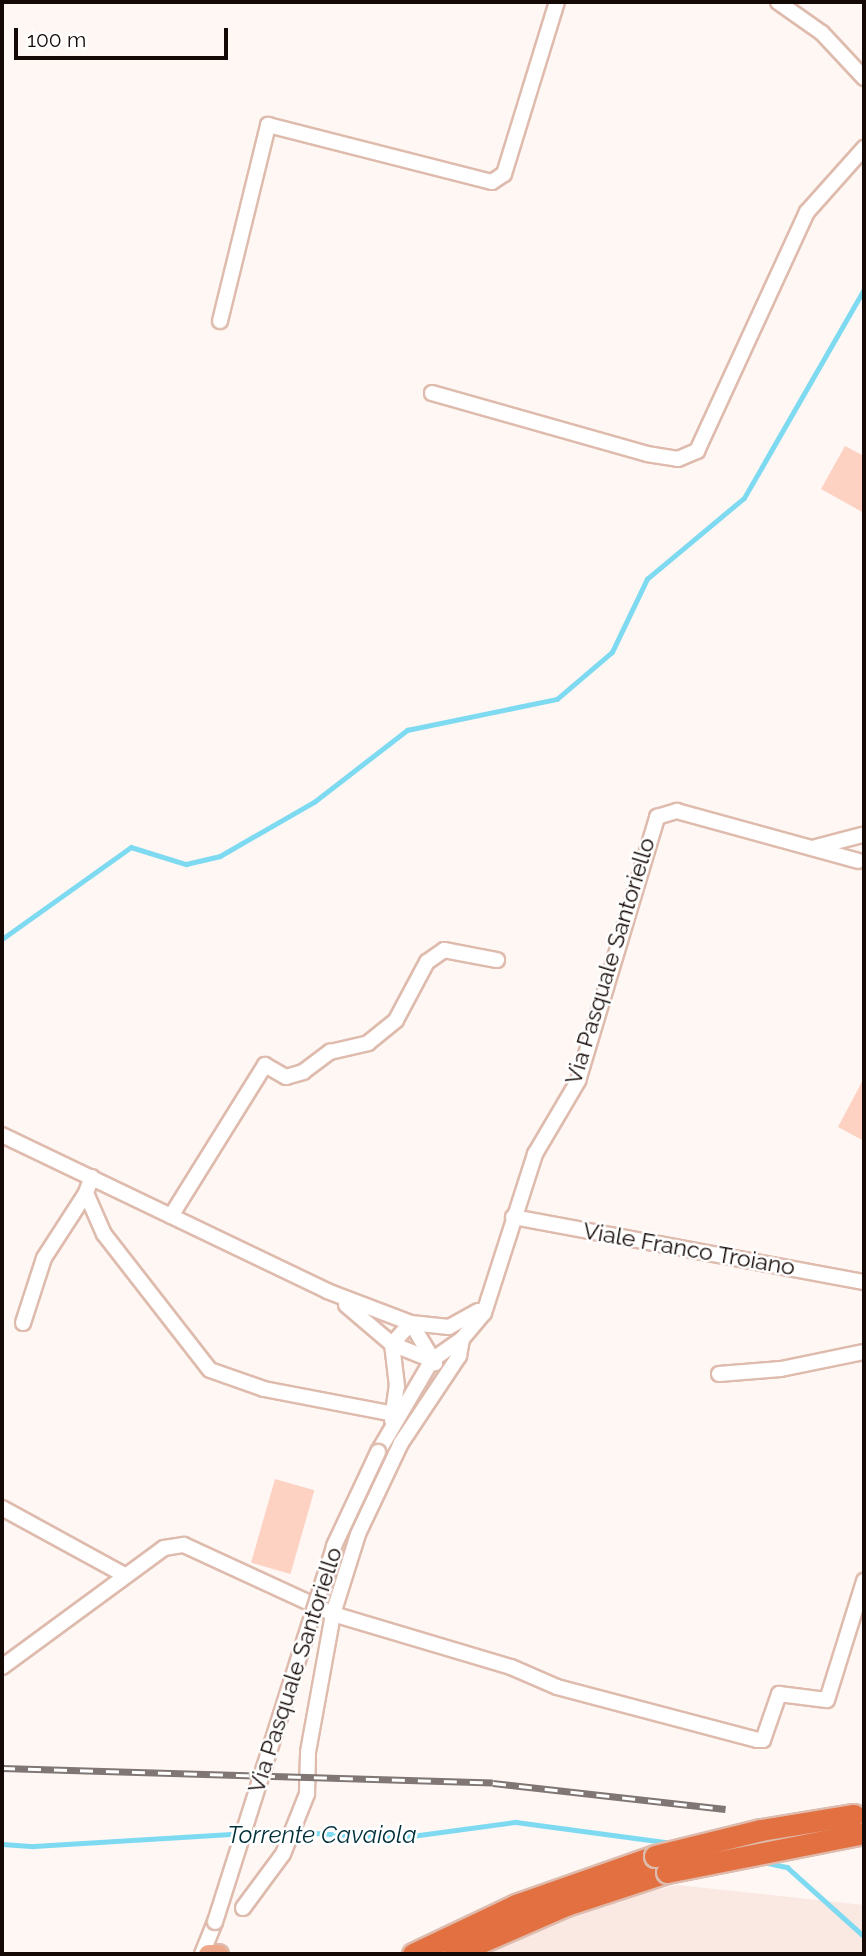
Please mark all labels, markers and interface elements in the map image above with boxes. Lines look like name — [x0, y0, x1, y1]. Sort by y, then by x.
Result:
scale bar — [18, 14, 231, 58]
text: 100 m — [27, 27, 86, 52]
street label: Via Pasquale Santoriello — [559, 834, 661, 1088]
street label: Viale Franco Troiano — [580, 1217, 798, 1281]
street label: Via Pasquale Santoriello — [242, 1544, 348, 1796]
water label: Torrente Cavaiola — [227, 1821, 417, 1849]

